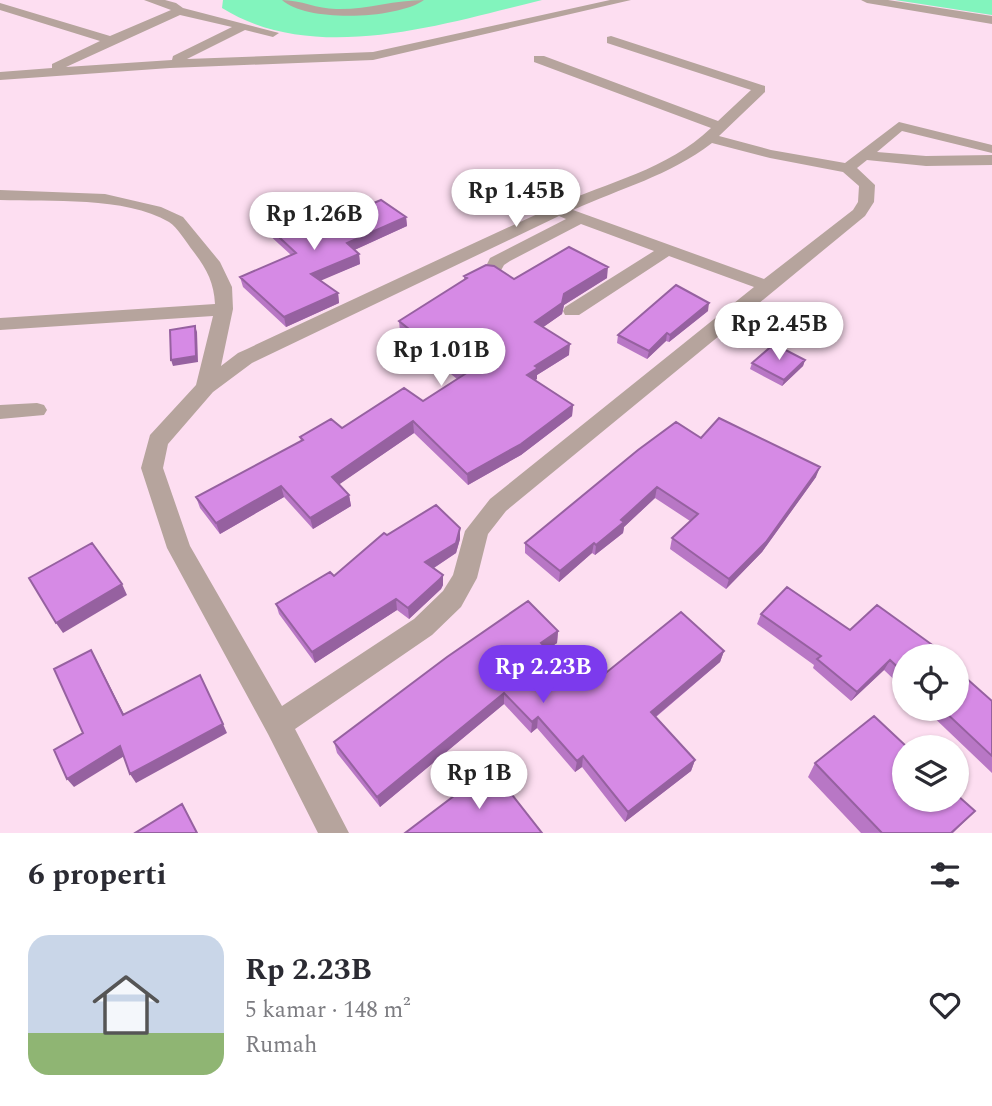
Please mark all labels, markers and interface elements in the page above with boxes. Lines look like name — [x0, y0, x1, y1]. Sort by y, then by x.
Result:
pin: Rp 1.45B — [444, 170, 588, 229]
text: Rp 1.45B — [467, 174, 565, 209]
pin: Rp 1.26B — [242, 192, 386, 252]
text: Rp 1.26B — [265, 197, 363, 232]
pin: Rp 2.45B — [707, 302, 851, 362]
text: Rp 2.45B — [730, 307, 828, 342]
pin: Rp 1.01B — [369, 328, 513, 388]
text: Rp 1.01B — [392, 333, 490, 368]
map controls — [892, 644, 969, 812]
button: locate — [892, 644, 969, 721]
pin: Rp 2.23B — [471, 646, 615, 705]
text: Rp 2.23B — [494, 650, 592, 685]
button: layers — [892, 735, 969, 812]
pin: Rp 1B — [430, 752, 528, 811]
text: Rp 1B — [446, 756, 512, 791]
text: 6 properti — [28, 852, 166, 898]
icon: filters — [926, 856, 964, 894]
text: Rp 2.23B — [245, 947, 372, 993]
icon: home — [84, 963, 168, 1047]
icon: heart — [926, 986, 964, 1024]
text: 5 kamar · 148 m² — [245, 993, 411, 1028]
text: Rumah — [245, 1028, 317, 1063]

